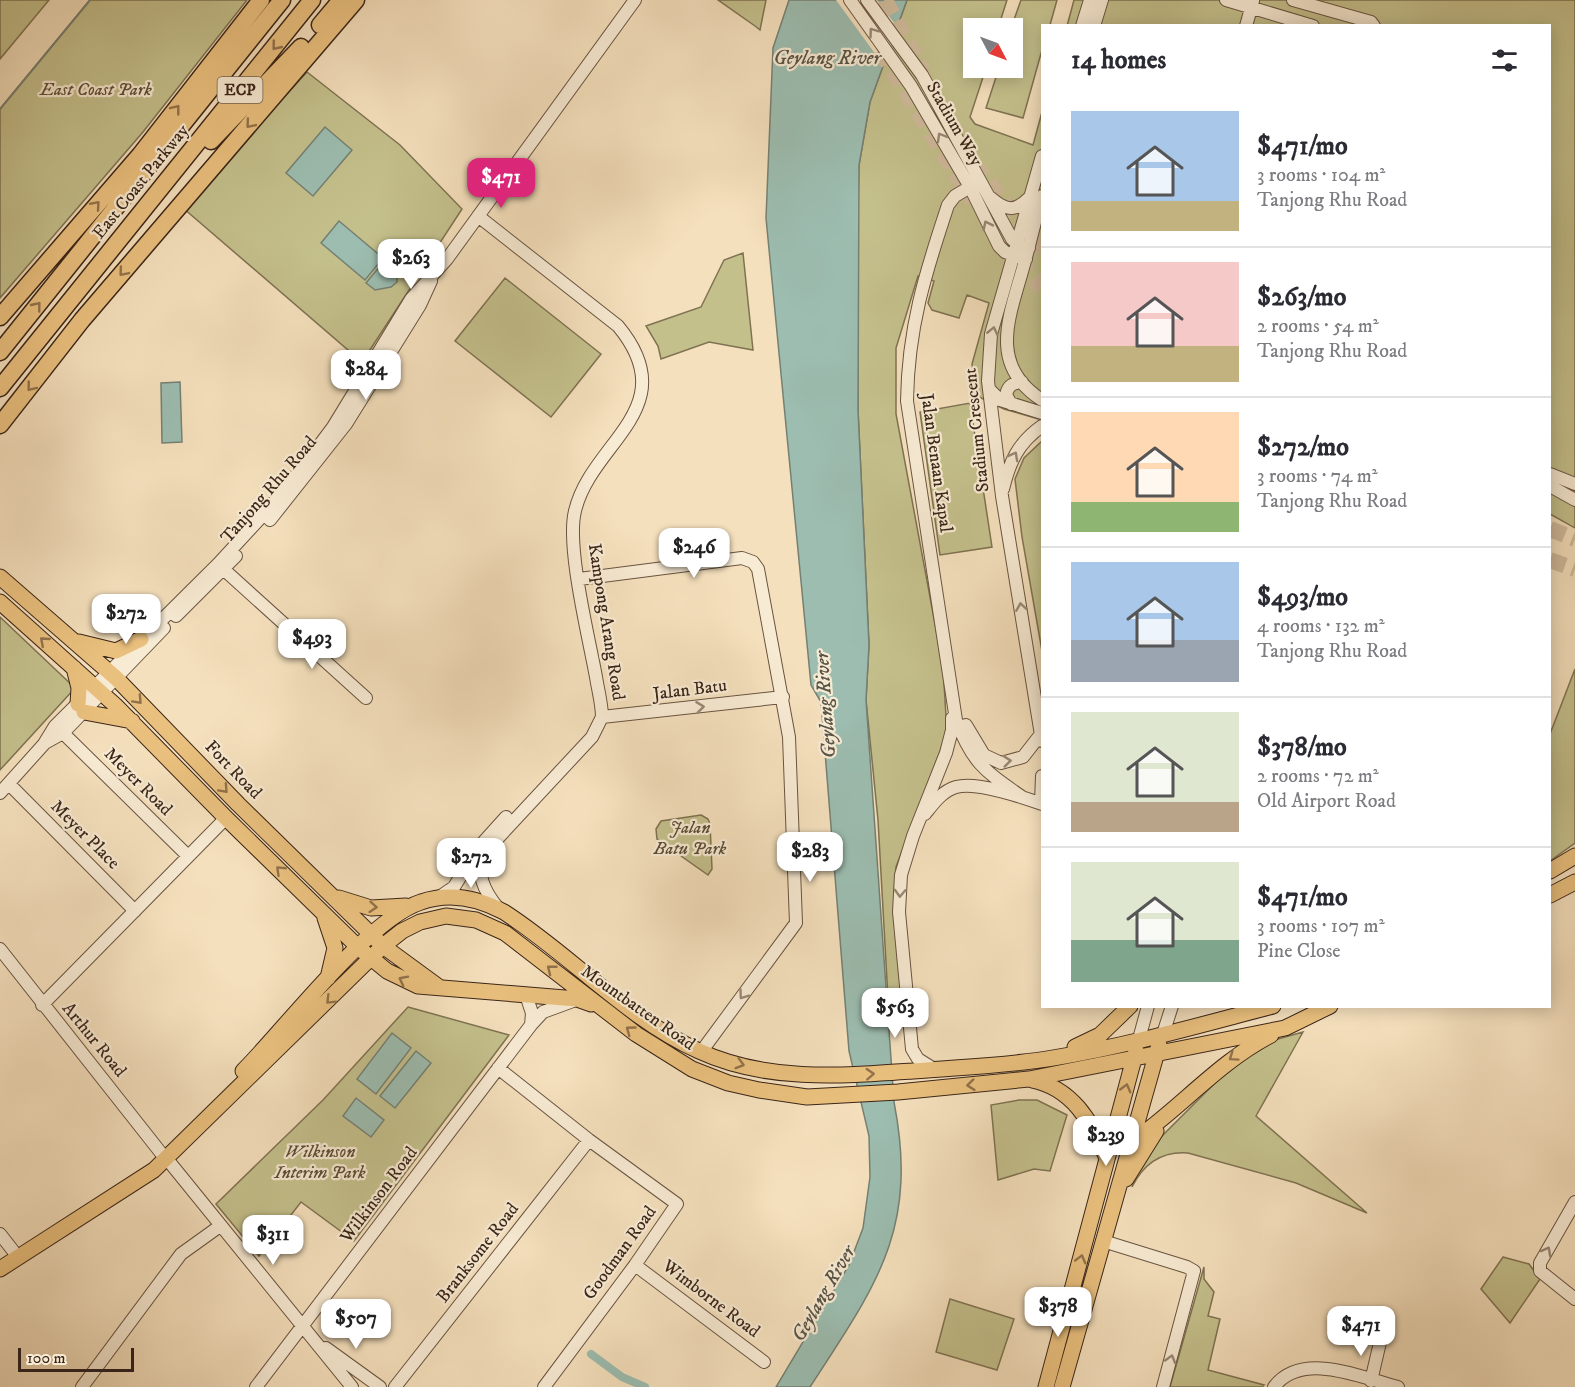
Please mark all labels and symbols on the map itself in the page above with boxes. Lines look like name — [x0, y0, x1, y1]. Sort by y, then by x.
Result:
north arrow — [963, 18, 1023, 78]
one-way arrow — [869, 27, 880, 38]
one-way arrow — [272, 39, 283, 50]
water label: Geylang River — [773, 46, 882, 71]
road number: ECP — [218, 77, 262, 103]
street label: Stadium Way — [921, 78, 987, 171]
park label: East Coast Park — [39, 79, 152, 101]
one-way arrow — [168, 105, 179, 116]
one-way arrow — [246, 117, 257, 128]
street label: East Coast Parkway — [88, 120, 194, 244]
one-way arrow — [936, 132, 948, 143]
pin: $471 — [465, 158, 537, 209]
one-way arrow — [89, 201, 100, 212]
one-way arrow — [983, 221, 995, 232]
pin: $263 — [375, 239, 447, 290]
one-way arrow — [119, 265, 130, 276]
one-way arrow — [29, 302, 40, 313]
one-way arrow — [985, 326, 998, 336]
pin: $284 — [330, 350, 402, 401]
street label: Stadium Crescent — [960, 367, 994, 493]
one-way arrow — [27, 381, 38, 392]
street label: Jalan Benaan Kapal — [915, 390, 957, 534]
street label: Tanjong Rhu Road — [216, 432, 322, 548]
one-way arrow — [1007, 452, 1018, 462]
pin: $246 — [658, 528, 730, 579]
street label: Kampong Arang Road — [583, 542, 629, 702]
pin: $272 — [90, 594, 162, 645]
one-way arrow — [1015, 602, 1027, 611]
pin: $493 — [276, 619, 348, 670]
one-way arrow — [40, 637, 51, 648]
water label: Geylang River — [810, 649, 842, 759]
street label: Jalan Batu — [650, 675, 728, 706]
one-way arrow — [130, 693, 141, 704]
one-way arrow — [695, 701, 704, 714]
street label: Fort Road — [200, 736, 266, 804]
street label: Meyer Road — [99, 743, 177, 821]
one-way arrow — [1002, 755, 1011, 768]
one-way arrow — [217, 783, 228, 793]
street label: Meyer Place — [46, 796, 124, 874]
park label: Jalan Batu Park — [653, 817, 727, 860]
pin: $283 — [774, 832, 846, 883]
pin: $272 — [435, 838, 507, 889]
one-way arrow — [276, 867, 287, 878]
one-way arrow — [894, 888, 907, 897]
one-way arrow — [368, 901, 377, 914]
street label: Mountbatten Road — [577, 960, 699, 1056]
one-way arrow — [547, 966, 558, 977]
one-way arrow — [398, 975, 409, 987]
pin: $563 — [859, 988, 931, 1039]
one-way arrow — [739, 989, 750, 1000]
one-way arrow — [326, 992, 337, 1003]
street label: Arthur Road — [57, 998, 131, 1082]
one-way arrow — [625, 1026, 636, 1037]
one-way arrow — [1229, 1050, 1240, 1061]
one-way arrow — [735, 1057, 745, 1070]
one-way arrow — [866, 1067, 875, 1080]
one-way arrow — [966, 1078, 975, 1091]
one-way arrow — [1119, 1083, 1131, 1093]
pin: $239 — [1070, 1116, 1142, 1167]
park label: Wilkinson Interim Park — [273, 1141, 366, 1184]
street label: Wilkinson Road — [335, 1143, 422, 1248]
street label: Branksome Road — [432, 1199, 524, 1307]
street label: Goodman Road — [579, 1202, 661, 1304]
pin: $311 — [237, 1215, 309, 1266]
water label: Geylang River — [786, 1240, 863, 1347]
one-way arrow — [1540, 1247, 1551, 1258]
one-way arrow — [1073, 1254, 1086, 1264]
street label: Wimborne Road — [657, 1255, 764, 1343]
pin: $378 — [1022, 1287, 1094, 1338]
pin: $507 — [320, 1299, 392, 1350]
pin: $471 — [1325, 1306, 1397, 1357]
scale bar — [18, 1345, 134, 1372]
one-way arrow — [1164, 1354, 1177, 1364]

